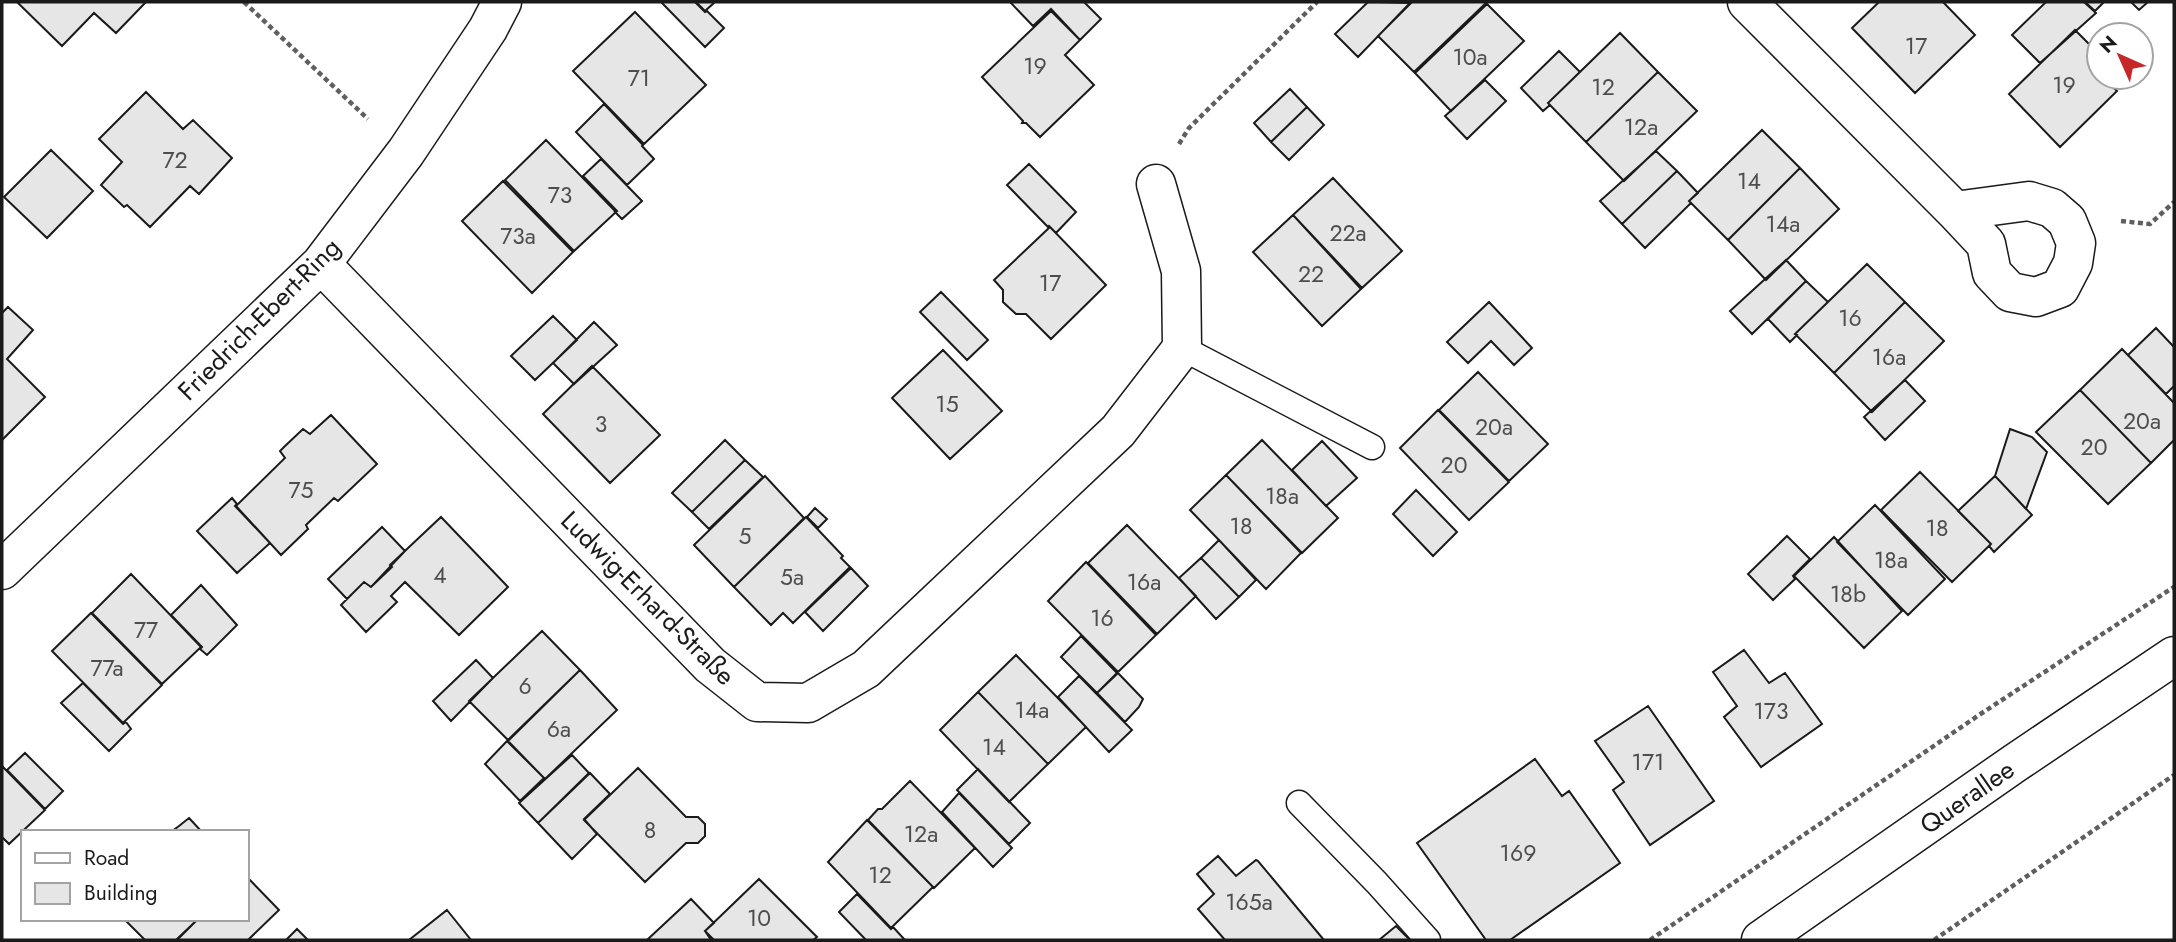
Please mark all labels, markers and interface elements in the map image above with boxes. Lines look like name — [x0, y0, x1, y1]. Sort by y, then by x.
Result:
north arrow — [2085, 21, 2155, 91]
house number: 17 — [1905, 29, 1927, 63]
text: N — [2093, 29, 2123, 59]
house number: 10a — [1452, 40, 1488, 74]
house number: 19 — [1023, 49, 1047, 83]
house number: 71 — [628, 61, 650, 95]
house number: 19 — [2052, 68, 2076, 102]
house number: 12 — [1591, 70, 1615, 104]
house number: 12a — [1624, 110, 1658, 144]
house number: 72 — [162, 143, 188, 177]
house number: 14 — [1737, 164, 1761, 198]
house number: 73 — [548, 178, 572, 212]
house number: 14a — [1766, 207, 1800, 241]
house number: 22a — [1329, 216, 1367, 250]
house number: 73a — [500, 219, 536, 253]
street label: Friedrich-Ebert-Ring — [169, 229, 349, 409]
house number: 22 — [1298, 257, 1324, 291]
house number: 17 — [1039, 266, 1061, 300]
house number: 16 — [1838, 301, 1862, 335]
house number: 16a — [1872, 340, 1906, 374]
house number: 15 — [935, 387, 959, 421]
house number: 20a — [2123, 404, 2161, 438]
house number: 3 — [595, 407, 607, 441]
house number: 20a — [1475, 410, 1513, 444]
house number: 20 — [2081, 430, 2107, 464]
house number: 20 — [1441, 448, 1467, 482]
house number: 75 — [288, 473, 314, 507]
house number: 18a — [1265, 479, 1299, 513]
street label: Ludwig-Erhard-Straße — [552, 502, 744, 694]
house number: 18 — [1230, 509, 1252, 543]
house number: 18 — [1926, 511, 1948, 545]
house number: 5 — [739, 519, 752, 553]
house number: 18a — [1874, 543, 1908, 577]
house number: 4 — [433, 558, 447, 592]
house number: 5a — [780, 560, 804, 594]
house number: 16a — [1127, 565, 1161, 599]
house number: 18b — [1830, 577, 1866, 611]
house number: 16 — [1090, 601, 1114, 635]
house number: 77 — [134, 613, 158, 647]
house number: 77a — [91, 651, 123, 685]
house number: 6 — [518, 669, 532, 703]
house number: 14a — [1015, 693, 1049, 727]
house number: 173 — [1754, 694, 1788, 728]
house number: 6a — [547, 712, 571, 746]
house number: 14 — [982, 730, 1006, 764]
house number: 171 — [1632, 745, 1664, 779]
street label: Querallee — [1912, 751, 2022, 843]
house number: 8 — [644, 813, 656, 847]
house number: 12a — [904, 817, 938, 851]
legend — [21, 830, 248, 921]
house number: 169 — [1500, 836, 1536, 870]
text: Road — [84, 843, 129, 873]
house number: 12 — [868, 858, 892, 892]
text: Building — [84, 878, 157, 908]
house number: 165a — [1225, 885, 1273, 919]
house number: 10 — [747, 901, 771, 935]

